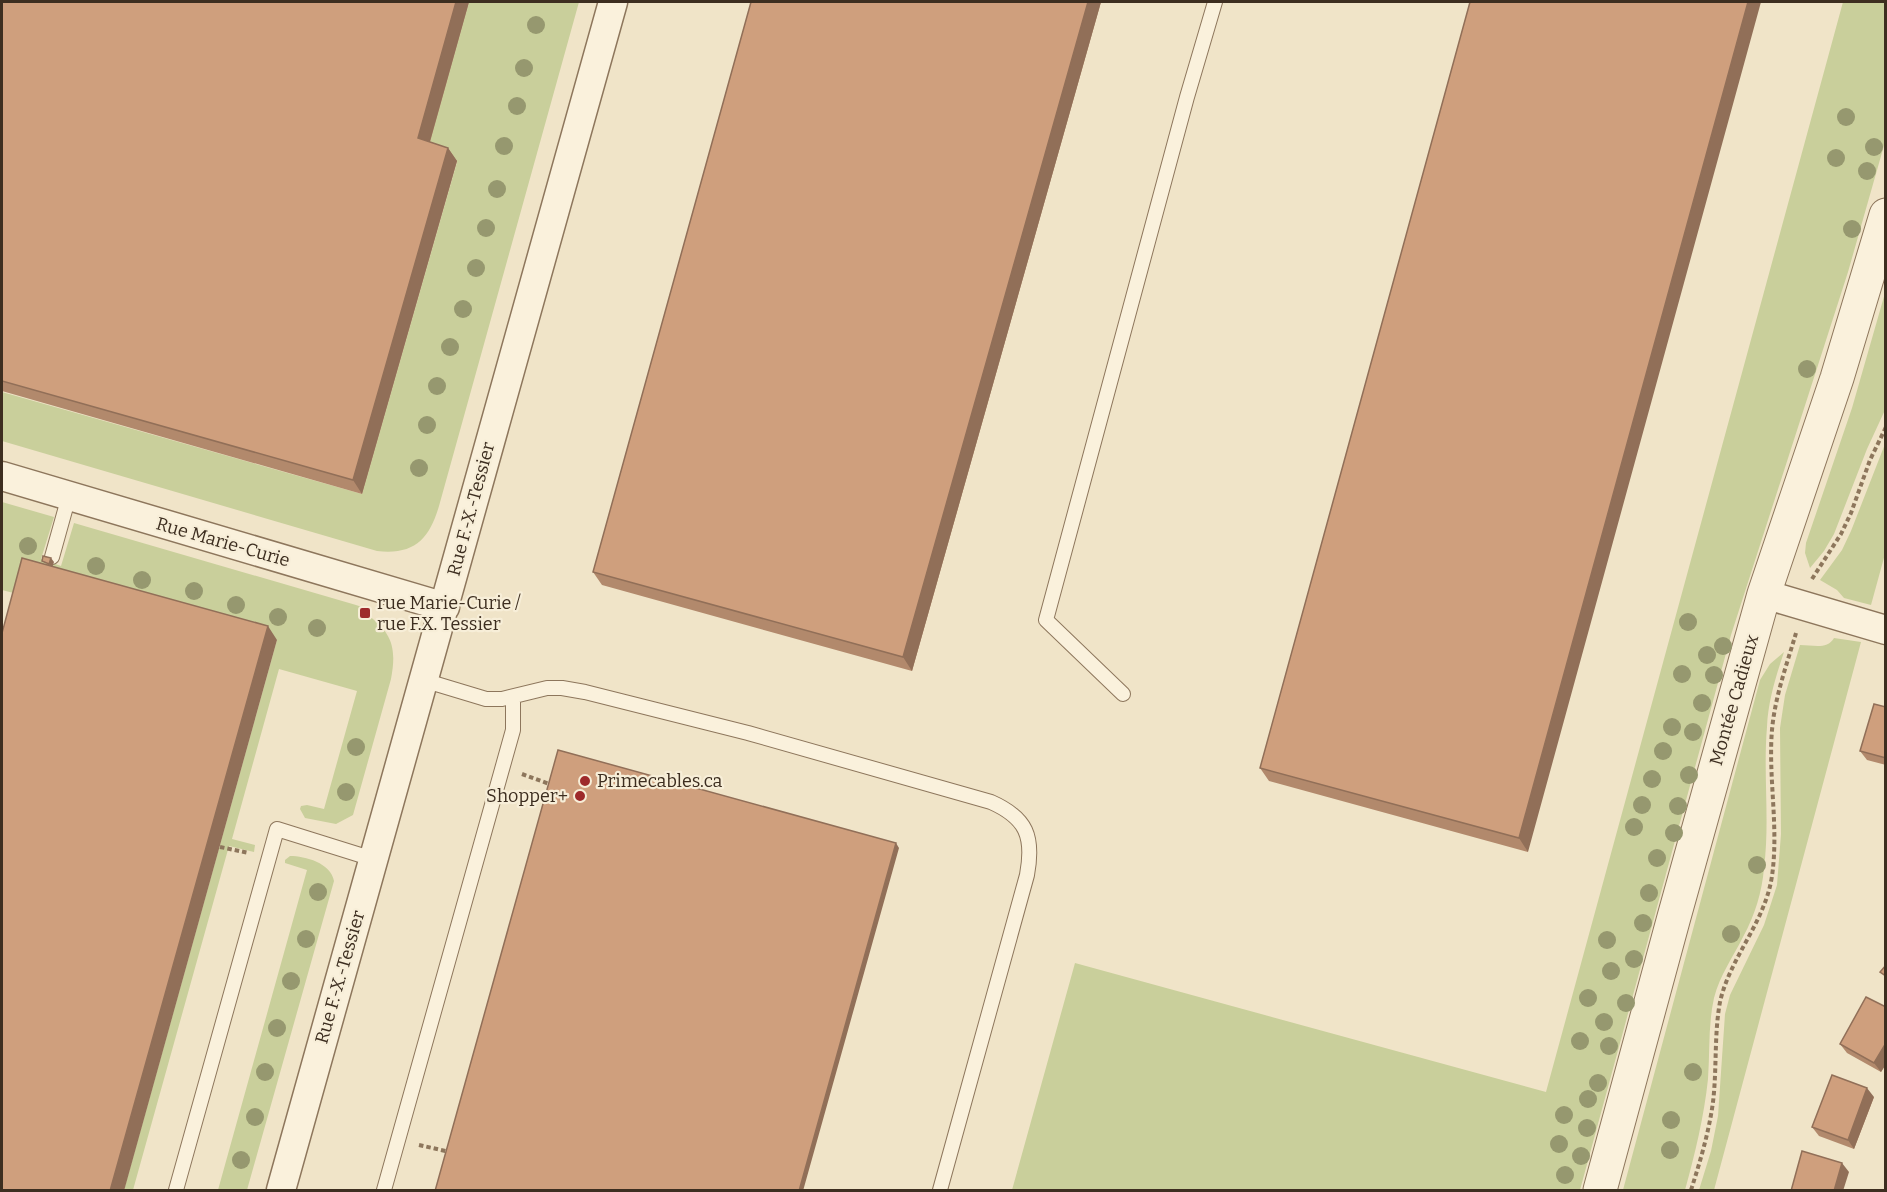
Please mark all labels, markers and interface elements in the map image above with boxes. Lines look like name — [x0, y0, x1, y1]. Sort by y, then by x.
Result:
street label: Rue F.-X.-Tessier — [443, 440, 499, 578]
street label: Rue Marie-Curie — [154, 512, 292, 572]
place label: rue Marie-Curie / rue F.X. Tessier — [377, 592, 521, 635]
marker: rue Marie-Curie / rue F.X. Tessier — [358, 606, 372, 620]
street label: Montée Cadieux — [1705, 632, 1763, 768]
place label: Primecables.ca — [597, 770, 723, 792]
marker: Primecables.ca — [578, 774, 592, 788]
place label: Shopper+ — [486, 785, 568, 807]
marker: Shopper+ — [573, 789, 587, 803]
street label: Rue F.-X.-Tessier — [310, 908, 370, 1046]

